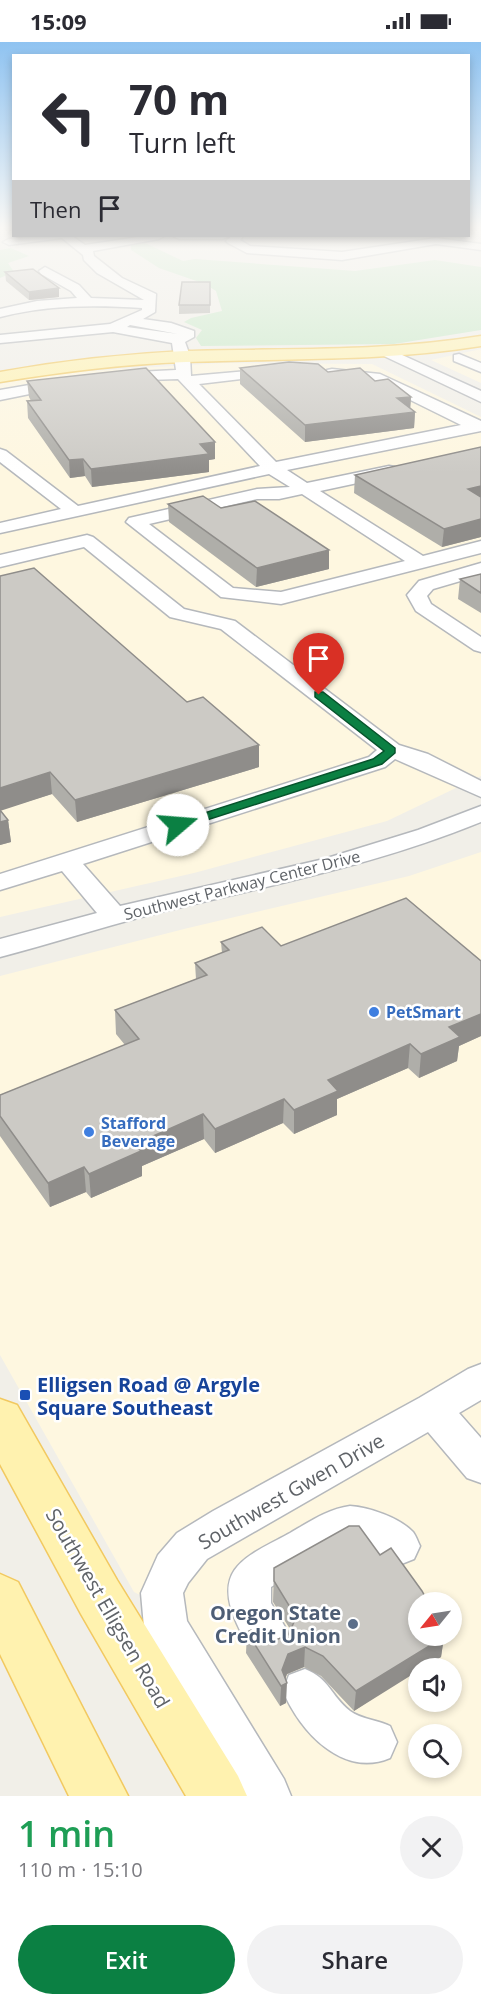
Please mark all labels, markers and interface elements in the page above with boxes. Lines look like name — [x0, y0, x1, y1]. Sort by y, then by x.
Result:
text: 15:09 — [30, 6, 87, 36]
text: 70 m — [129, 70, 229, 127]
icon: left — [30, 78, 108, 156]
text: Turn left — [129, 124, 236, 161]
icon: arrive — [93, 192, 126, 225]
text: Then — [30, 194, 81, 224]
pin — [293, 633, 344, 695]
icon: arrive — [302, 642, 335, 675]
position arrow — [146, 793, 210, 857]
street label: Southwest Parkway Center Drive — [121, 845, 363, 925]
place label: PetSmart — [386, 1001, 461, 1023]
marker: PetSmart — [367, 1005, 381, 1019]
place label: Stafford Beverage — [101, 1112, 175, 1152]
marker: Stafford Beverage — [82, 1125, 96, 1139]
place label: Elligsen Road @ Argyle Square Southeast — [37, 1371, 260, 1421]
marker: Elligsen Road @ Argyle Square Southeast — [18, 1388, 32, 1402]
street label: Southwest Gwen Drive — [193, 1427, 389, 1555]
street label: Southwest Elligsen Road — [40, 1503, 176, 1713]
north arrow — [408, 1592, 462, 1646]
map controls — [408, 1592, 462, 1778]
place label: Oregon State Credit Union — [210, 1599, 341, 1649]
marker: Oregon State Credit Union — [346, 1617, 360, 1631]
button: sound — [408, 1658, 462, 1712]
button: search — [408, 1724, 462, 1778]
text: 1 min — [18, 1809, 115, 1858]
button: close — [400, 1816, 463, 1879]
text: 110 m · 15:10 — [18, 1856, 143, 1883]
button: Exit — [18, 1925, 235, 1994]
button: Share — [247, 1925, 463, 1994]

